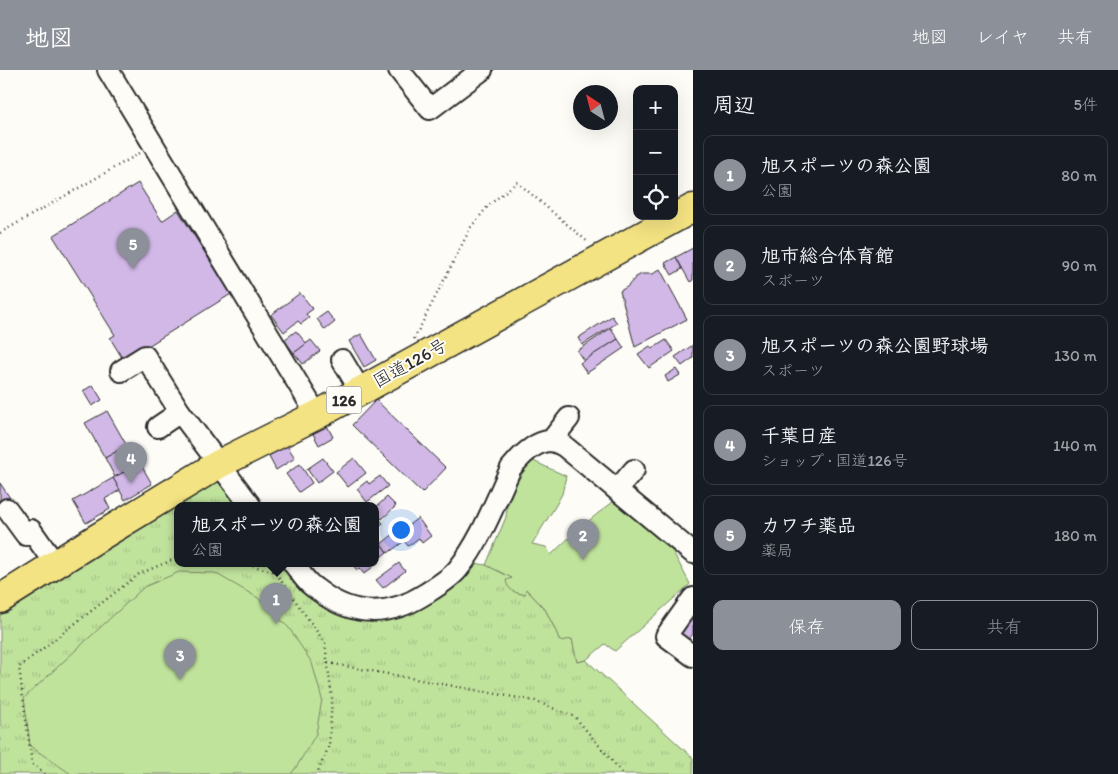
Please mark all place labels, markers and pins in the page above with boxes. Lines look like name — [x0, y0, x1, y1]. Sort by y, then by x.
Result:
pin: 5 — [117, 228, 149, 269]
pin: 4 — [115, 442, 147, 483]
pin: 2 — [567, 519, 599, 560]
pin: 1 — [260, 583, 292, 624]
pin: 3 — [164, 639, 196, 680]

